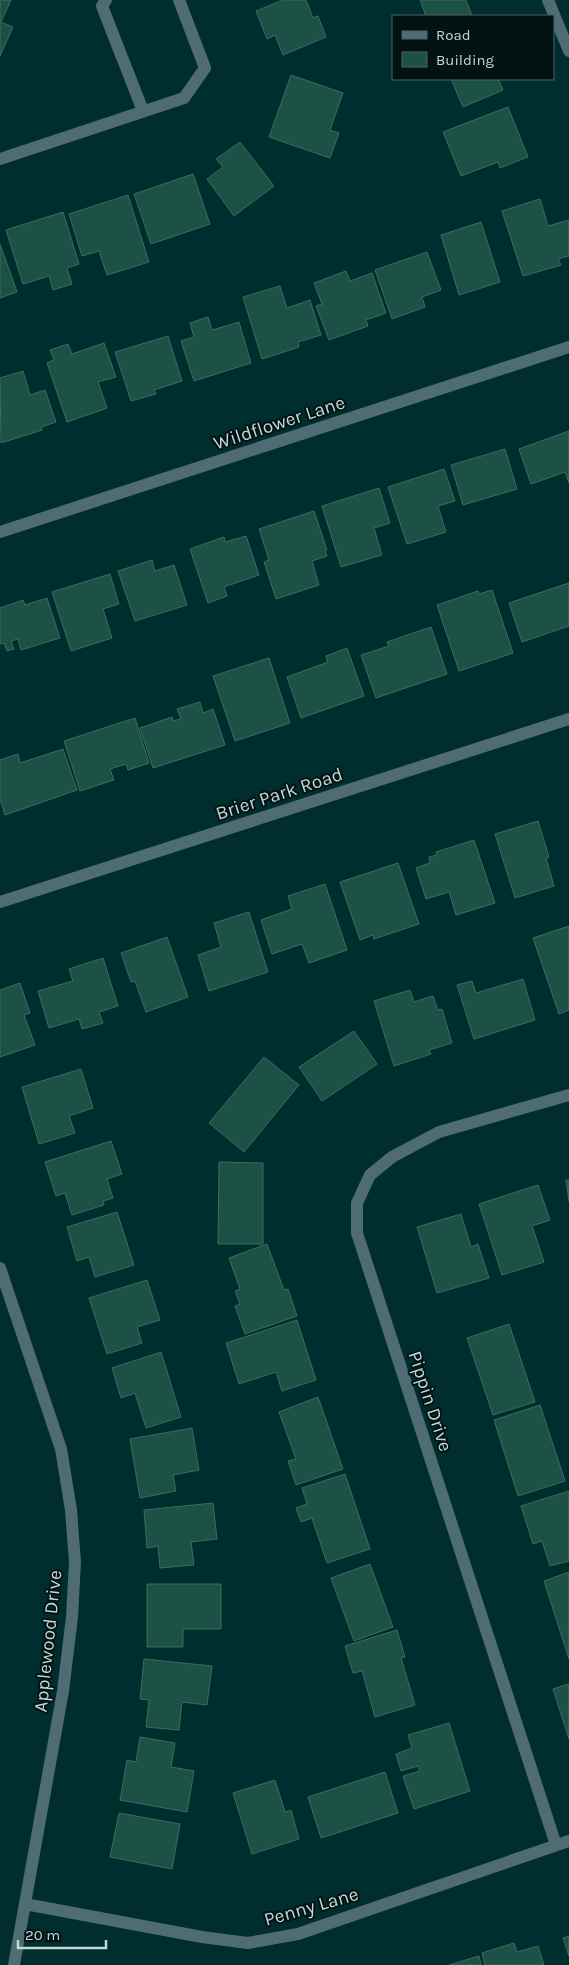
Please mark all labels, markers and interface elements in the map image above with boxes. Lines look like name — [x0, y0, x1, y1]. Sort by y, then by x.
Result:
legend — [392, 15, 554, 80]
text: Road — [436, 26, 471, 44]
text: Building — [436, 51, 494, 69]
street label: Wildflower Lane — [211, 391, 348, 455]
street label: Brier Park Road — [213, 763, 346, 825]
street label: Pippin Drive — [403, 1348, 457, 1454]
street label: Applewood Drive — [30, 1569, 66, 1713]
street label: Penny Lane — [262, 1883, 361, 1931]
scale bar — [18, 1918, 105, 1950]
text: 20 m — [25, 1926, 60, 1944]

